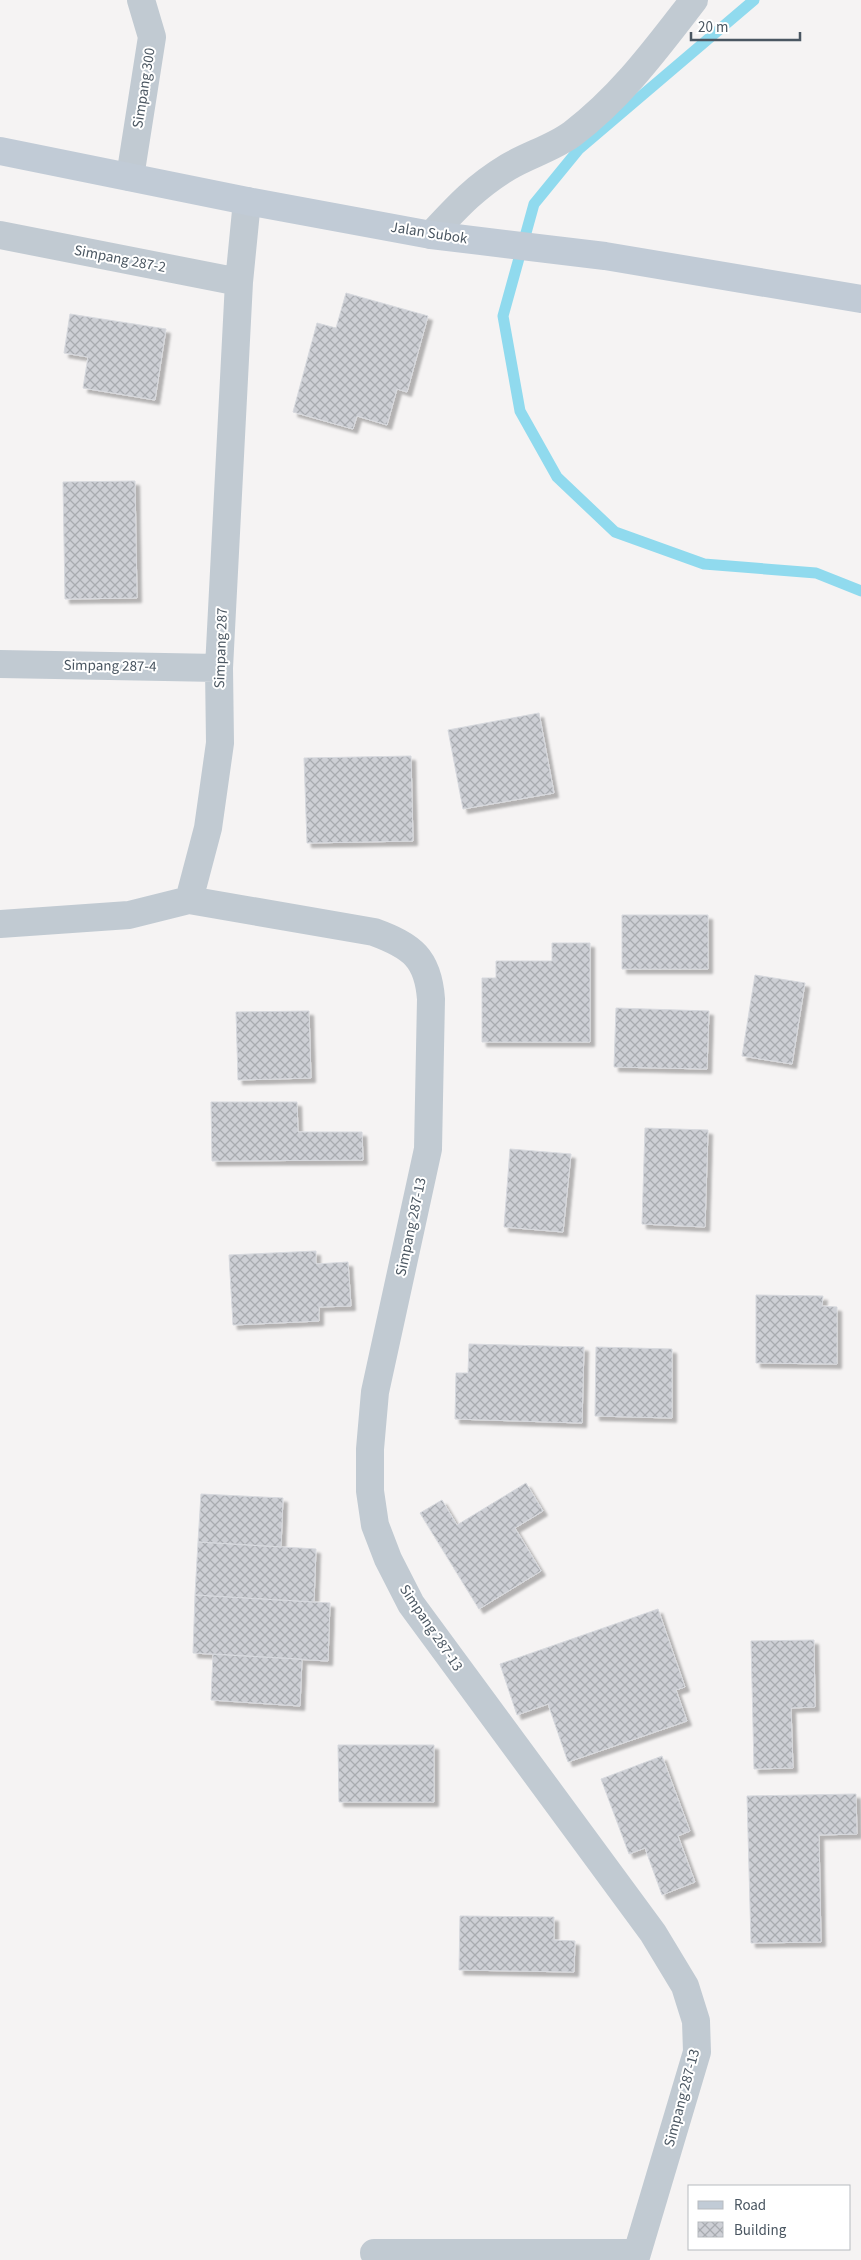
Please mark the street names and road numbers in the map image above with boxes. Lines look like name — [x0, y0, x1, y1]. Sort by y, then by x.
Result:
street label: Simpang 300 — [127, 46, 161, 130]
street label: Jalan Subok — [389, 217, 469, 250]
street label: Simpang 287-2 — [72, 240, 168, 278]
street label: Simpang 287 — [209, 607, 233, 689]
street label: Simpang 287-4 — [63, 655, 157, 677]
street label: Simpang 287-13 — [390, 1176, 432, 1278]
street label: Simpang 287-13 — [394, 1580, 468, 1676]
street label: Simpang 287-13 — [659, 2047, 705, 2149]

